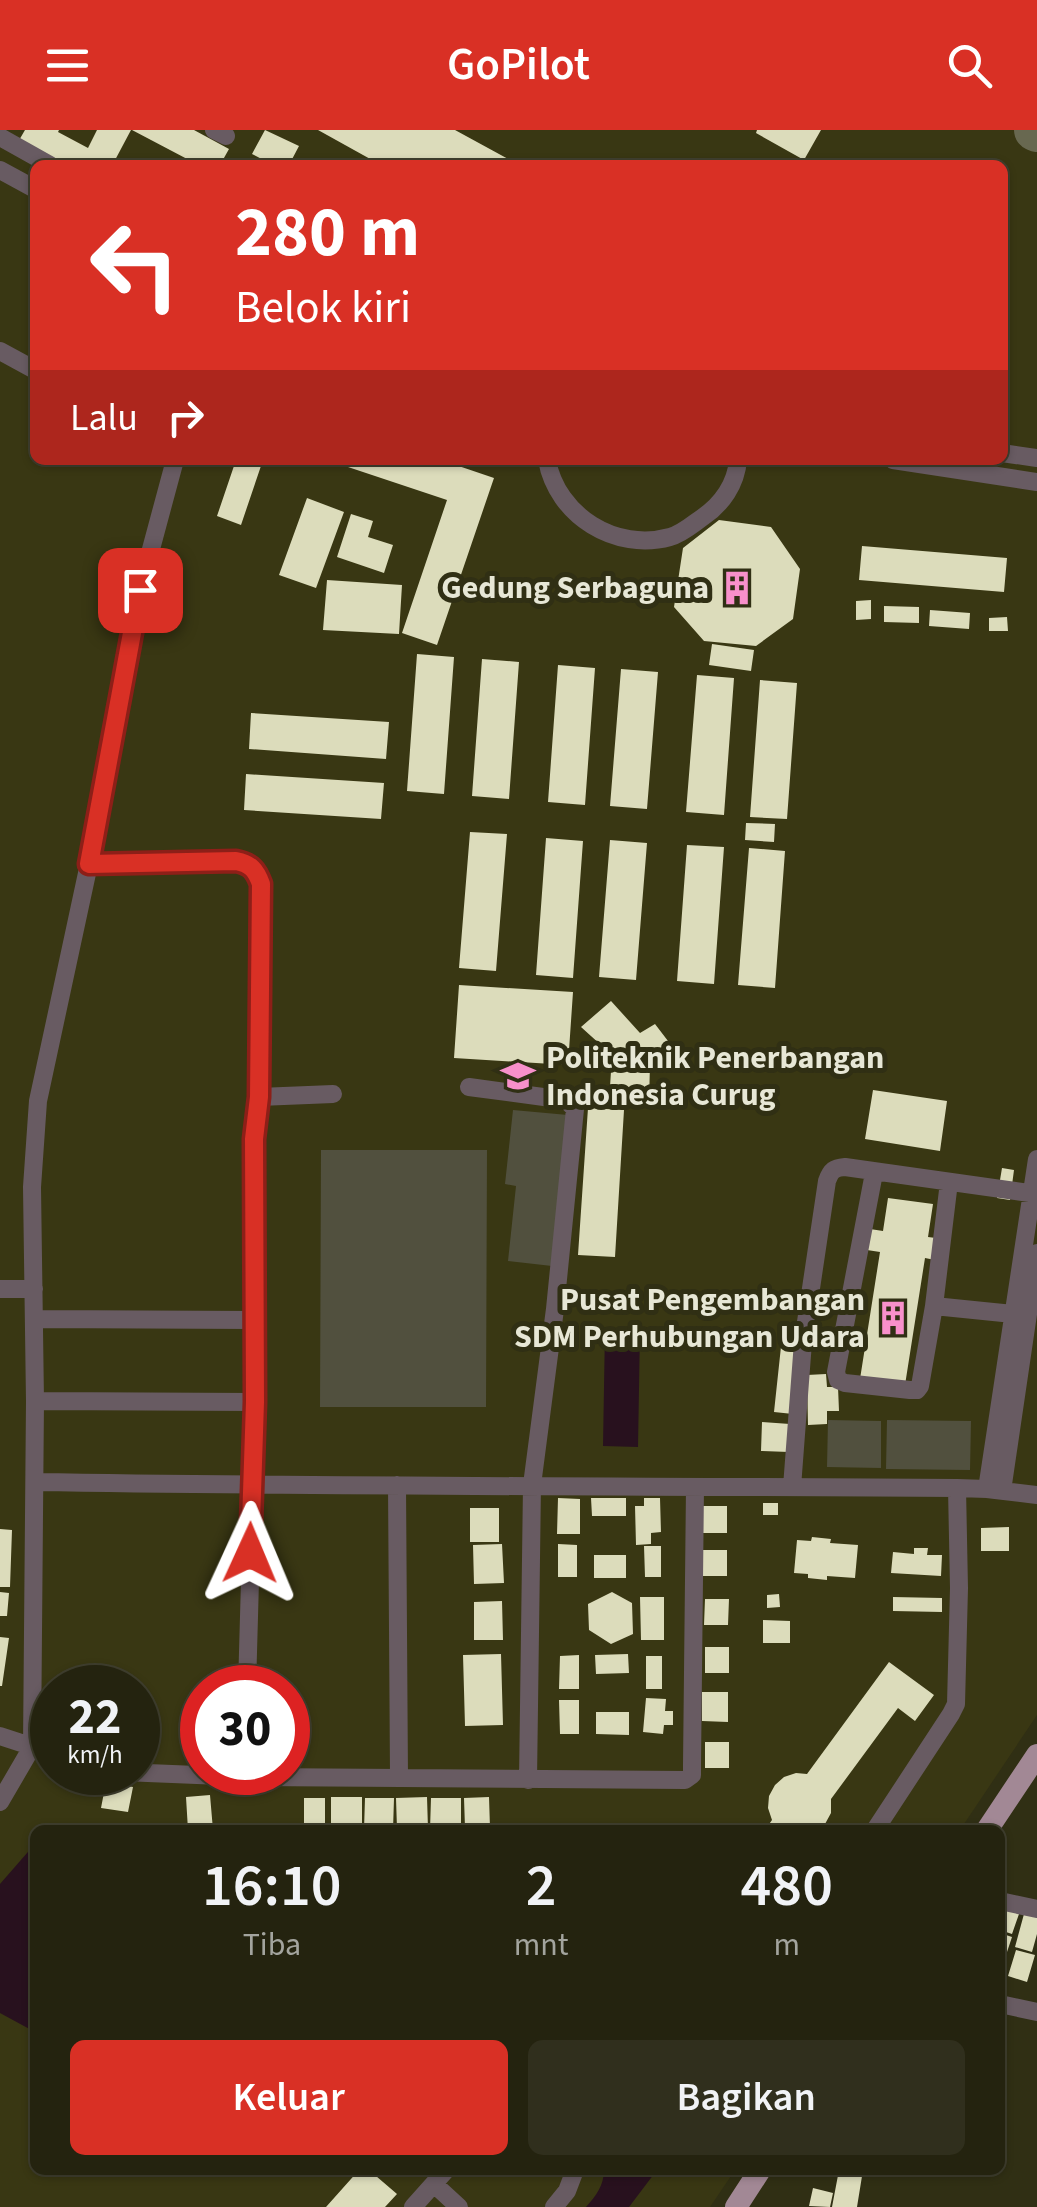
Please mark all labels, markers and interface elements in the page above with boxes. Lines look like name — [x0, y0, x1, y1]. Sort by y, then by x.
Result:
text: GoPilot — [447, 33, 590, 97]
icon: menu — [40, 38, 95, 93]
icon: search — [942, 38, 997, 93]
text: 280 m — [235, 183, 420, 283]
icon: left — [70, 200, 200, 330]
text: Belok kiri — [235, 276, 411, 340]
icon: right — [158, 390, 213, 445]
text: Lalu — [70, 391, 138, 445]
pin — [98, 548, 183, 633]
icon: arrive — [113, 563, 168, 618]
place label: Gedung Serbaguna — [441, 565, 709, 611]
building icon: Gedung Serbaguna — [718, 569, 756, 607]
place label: Politeknik Penerbangan Indonesia Curug — [546, 1035, 884, 1118]
school or university icon: Politeknik Penerbangan Indonesia Curug — [499, 1057, 537, 1095]
place label: Pusat Pengembangan SDM Perhubungan Udara — [514, 1277, 865, 1360]
building icon: Pusat Pengembangan SDM Perhubungan Udara — [874, 1299, 912, 1337]
position arrow — [198, 1501, 302, 1605]
speed limit sign: 30 — [180, 1665, 310, 1795]
text: 22 — [69, 1682, 121, 1753]
text: km/h — [67, 1737, 123, 1773]
text: 16:10 — [202, 1844, 342, 1929]
text: 2 — [526, 1844, 557, 1929]
text: 480 — [741, 1844, 833, 1929]
text: Tiba — [243, 1922, 301, 1968]
text: mnt — [514, 1922, 569, 1968]
text: m — [773, 1922, 800, 1968]
button: Keluar — [70, 2040, 508, 2155]
button: Bagikan — [528, 2040, 965, 2155]

